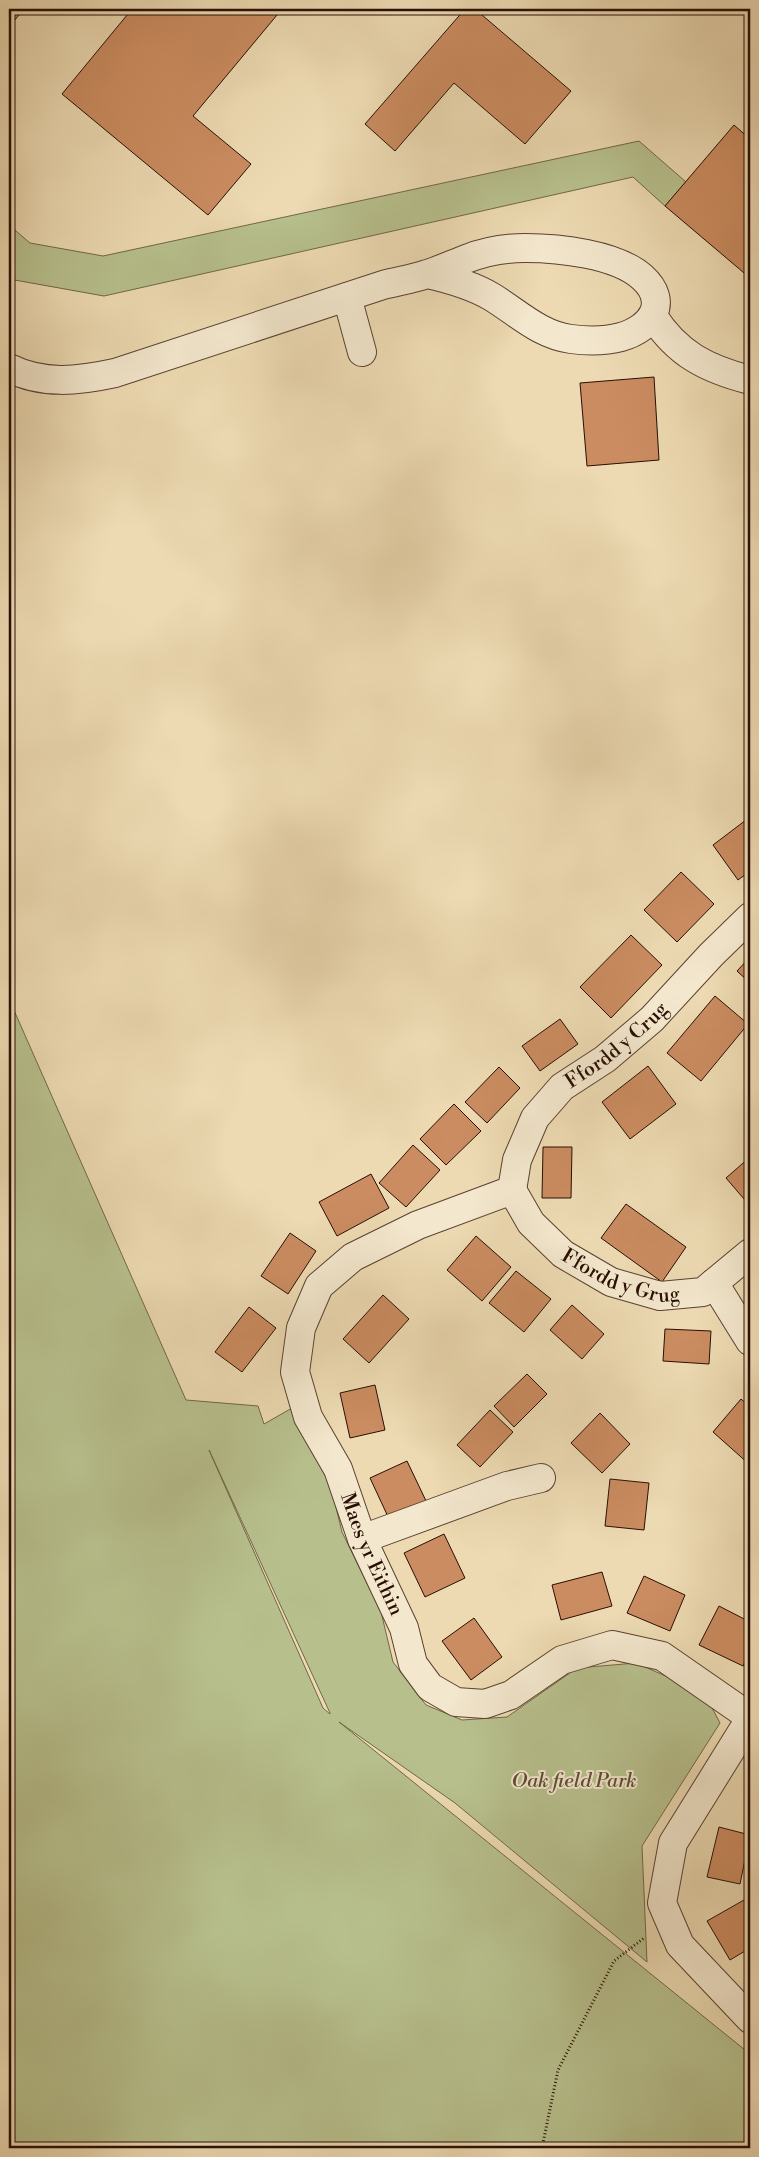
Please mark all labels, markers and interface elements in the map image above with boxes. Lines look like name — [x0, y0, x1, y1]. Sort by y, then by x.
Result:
street label: Ffordd y Crug — [560, 997, 674, 1094]
street label: Ffordd y Grug — [557, 1243, 682, 1309]
street label: Maes yr Eithin — [335, 1489, 409, 1620]
park label: Oak field Park — [512, 1769, 636, 1794]

